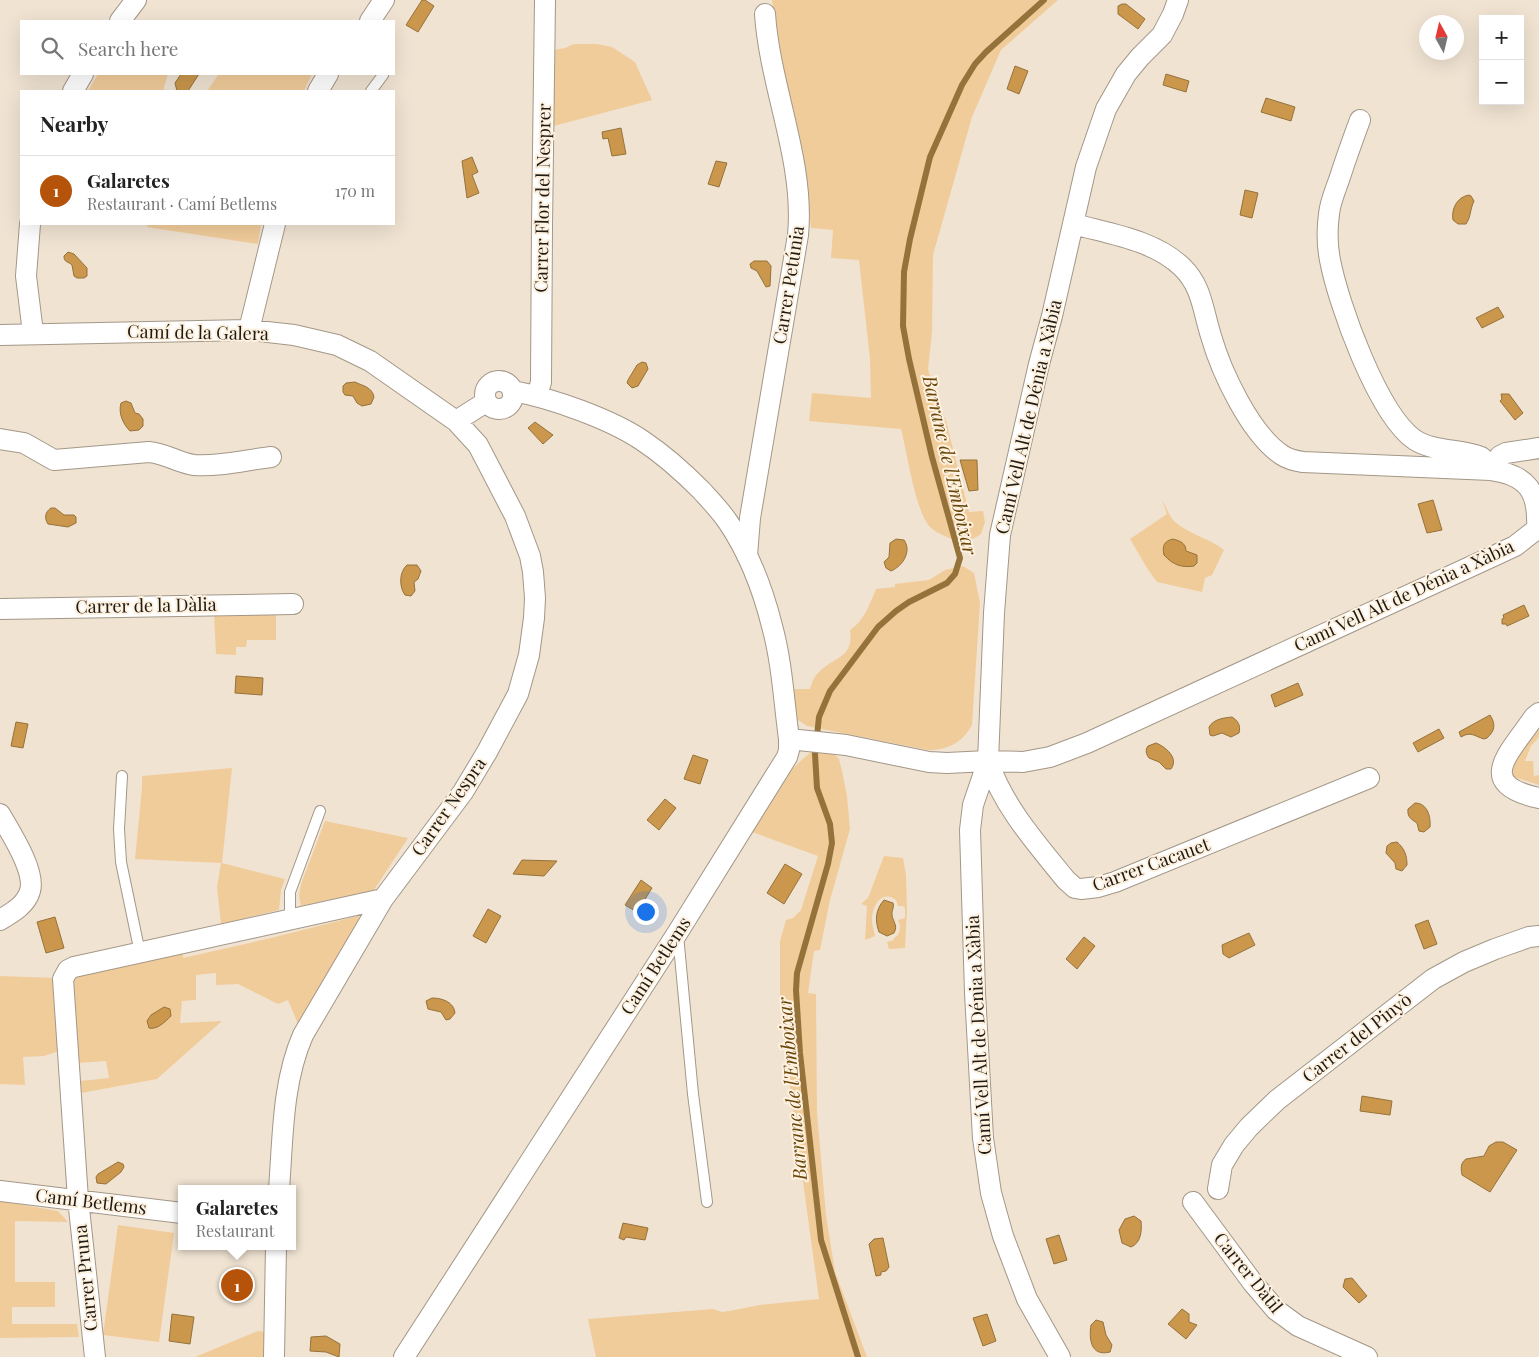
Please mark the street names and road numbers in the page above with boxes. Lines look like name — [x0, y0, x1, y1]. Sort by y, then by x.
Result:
street label: Carrer Flor del Nesprer — [528, 103, 556, 293]
street label: Carrer Petúnia — [767, 224, 809, 346]
street label: Camí Vell Alt de Dénia a Xàbia — [989, 297, 1067, 536]
street label: Camí de la Galera — [127, 319, 269, 345]
street label: Camí Vell Alt de Dénia a Xàbia — [1290, 533, 1518, 657]
street label: Carrer de la Dàlia — [75, 592, 217, 618]
street label: Carrer Nespra — [405, 752, 491, 860]
street label: Carrer Cacauet — [1089, 831, 1213, 896]
street label: Camí Betlems — [615, 912, 696, 1019]
street label: Camí Vell Alt de Dénia a Xàbia — [960, 914, 996, 1156]
street label: Carrer del Pinyò — [1297, 987, 1416, 1087]
street label: Camí Betlems — [34, 1182, 148, 1220]
street label: Carrer Pruna — [67, 1224, 103, 1333]
street label: Carrer Dàtil — [1209, 1227, 1289, 1318]

